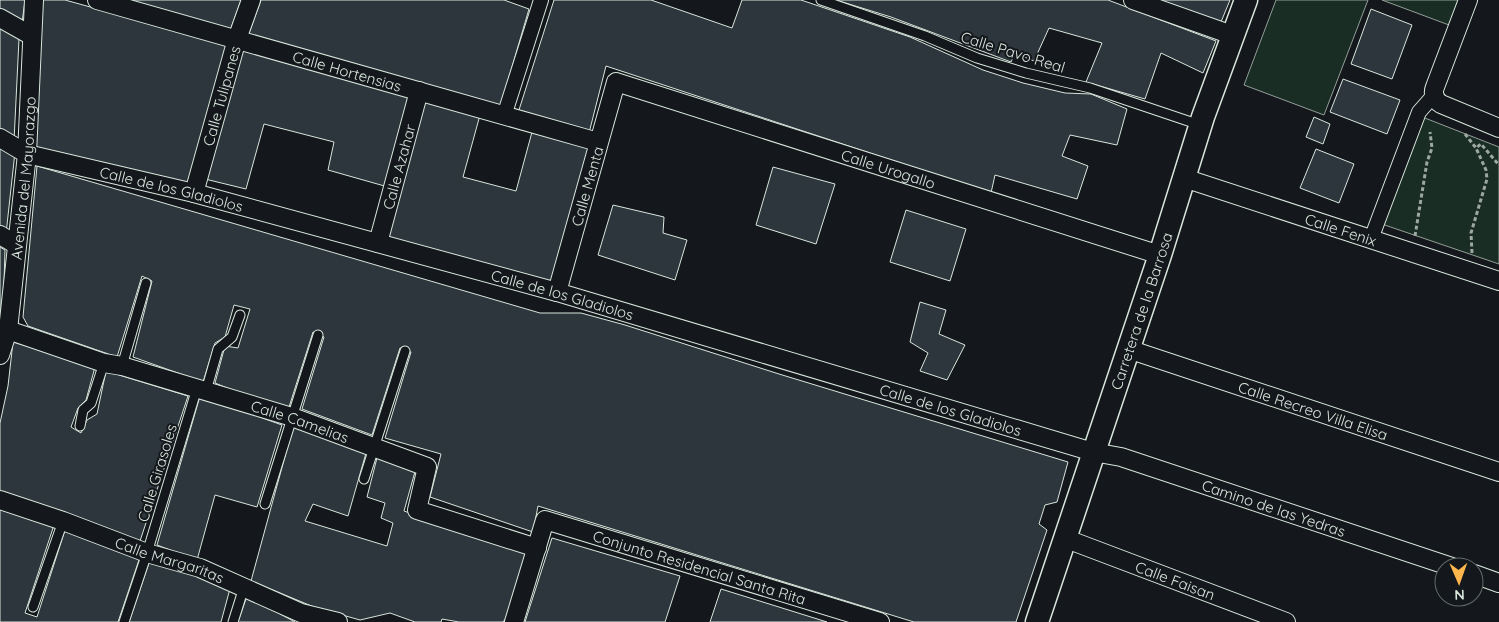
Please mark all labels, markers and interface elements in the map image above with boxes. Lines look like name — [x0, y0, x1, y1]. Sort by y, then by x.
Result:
street label: Calle Pavo Real — [959, 27, 1067, 77]
street label: Calle Tulipanes — [198, 44, 244, 148]
street label: Calle Hortensias — [290, 46, 404, 95]
street label: Avenida del Mayorazgo — [6, 96, 39, 261]
street label: Calle Azahar — [378, 122, 419, 212]
street label: Calle Menta — [567, 144, 607, 228]
street label: Calle Urogallo — [839, 145, 938, 192]
street label: Calle de los Gladiolos — [98, 162, 245, 216]
street label: Calle Fenix — [1303, 209, 1379, 250]
street label: Carretera de la Barrosa — [1106, 230, 1176, 392]
street label: Calle de los Gladiolos — [489, 265, 636, 324]
street label: Calle Recreo Villa Elisa — [1236, 377, 1390, 444]
street label: Calle de los Gladiolos — [877, 379, 1024, 440]
street label: Calle Camelias — [249, 396, 351, 447]
street label: Calle Girasoles — [133, 422, 181, 524]
street label: Camino de las Yedras — [1200, 475, 1348, 540]
street label: Conjunto Residencial Santa Rita — [591, 526, 808, 608]
street label: Calle Margaritas — [113, 532, 227, 587]
street label: Calle Faisan — [1133, 556, 1218, 604]
north arrow — [1434, 557, 1484, 607]
text: N — [1454, 586, 1465, 604]

